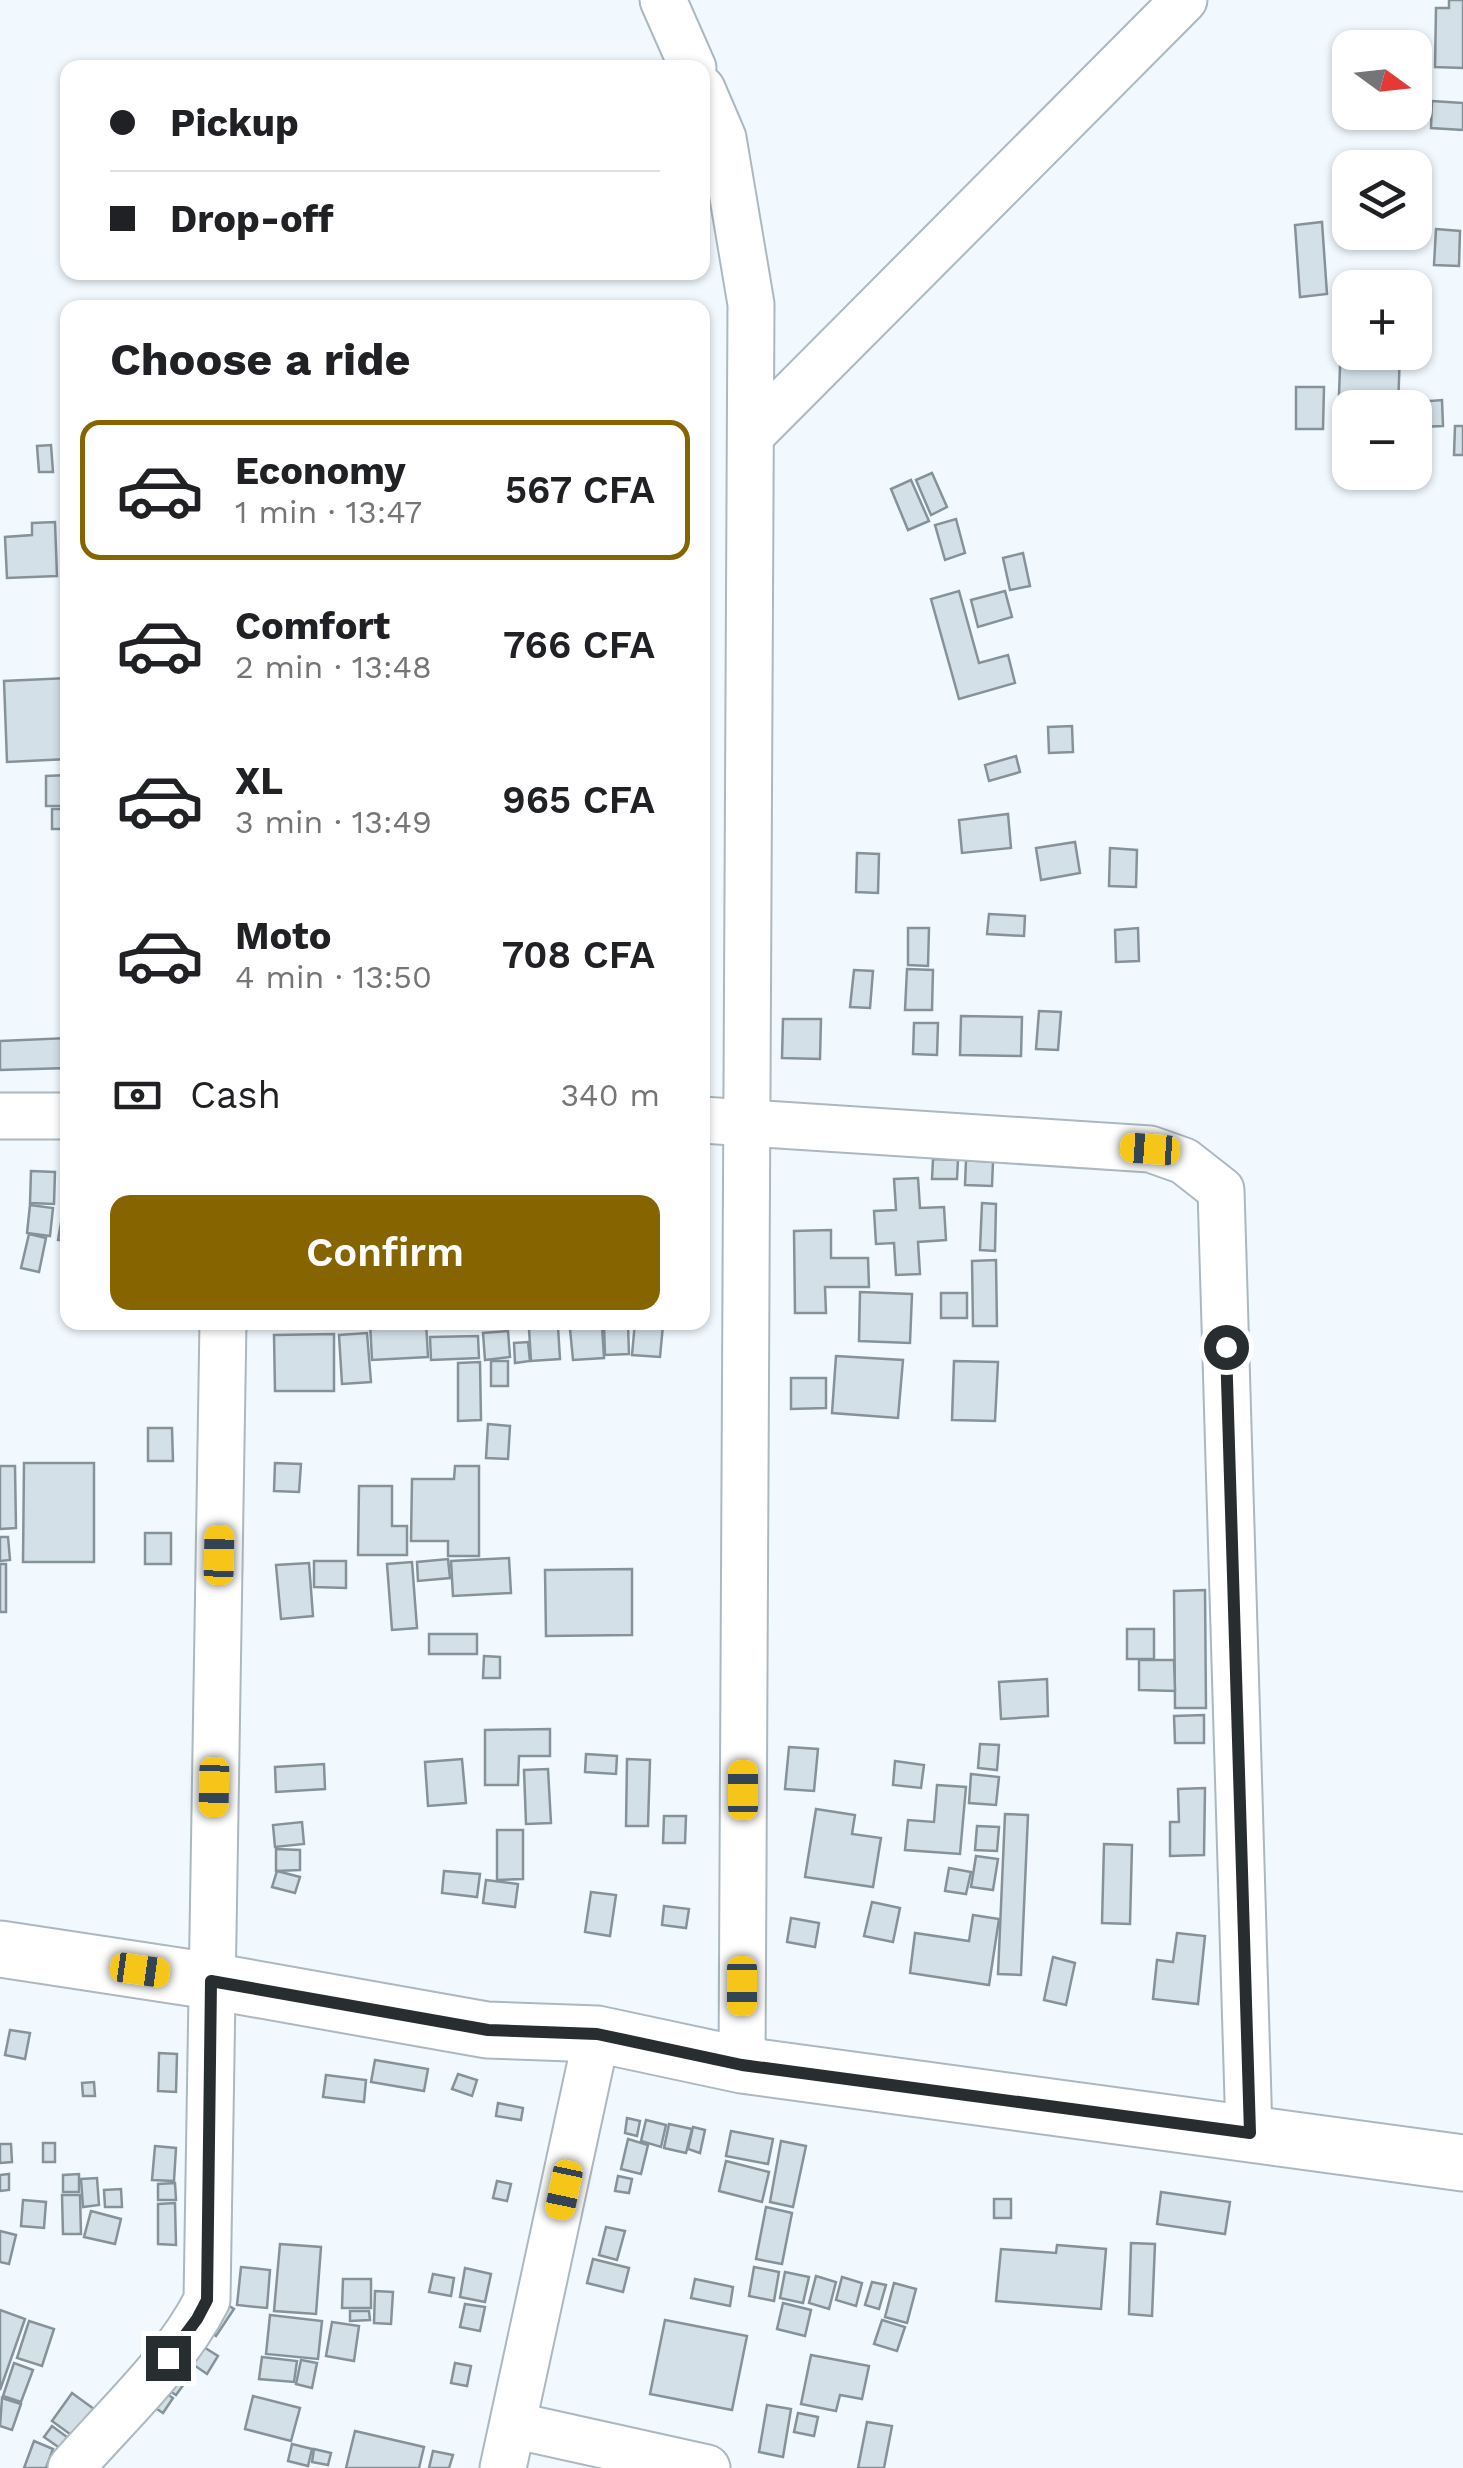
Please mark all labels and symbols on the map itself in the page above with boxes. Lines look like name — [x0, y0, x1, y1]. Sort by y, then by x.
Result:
north arrow — [1332, 30, 1432, 130]
car — [1119, 1132, 1181, 1166]
route start — [1204, 1325, 1249, 1370]
car — [203, 1525, 235, 1585]
car — [198, 1757, 230, 1817]
car — [728, 1760, 758, 1820]
car — [108, 1951, 172, 1989]
car — [727, 1956, 757, 2016]
car — [543, 2158, 585, 2222]
route end — [146, 2336, 191, 2381]

